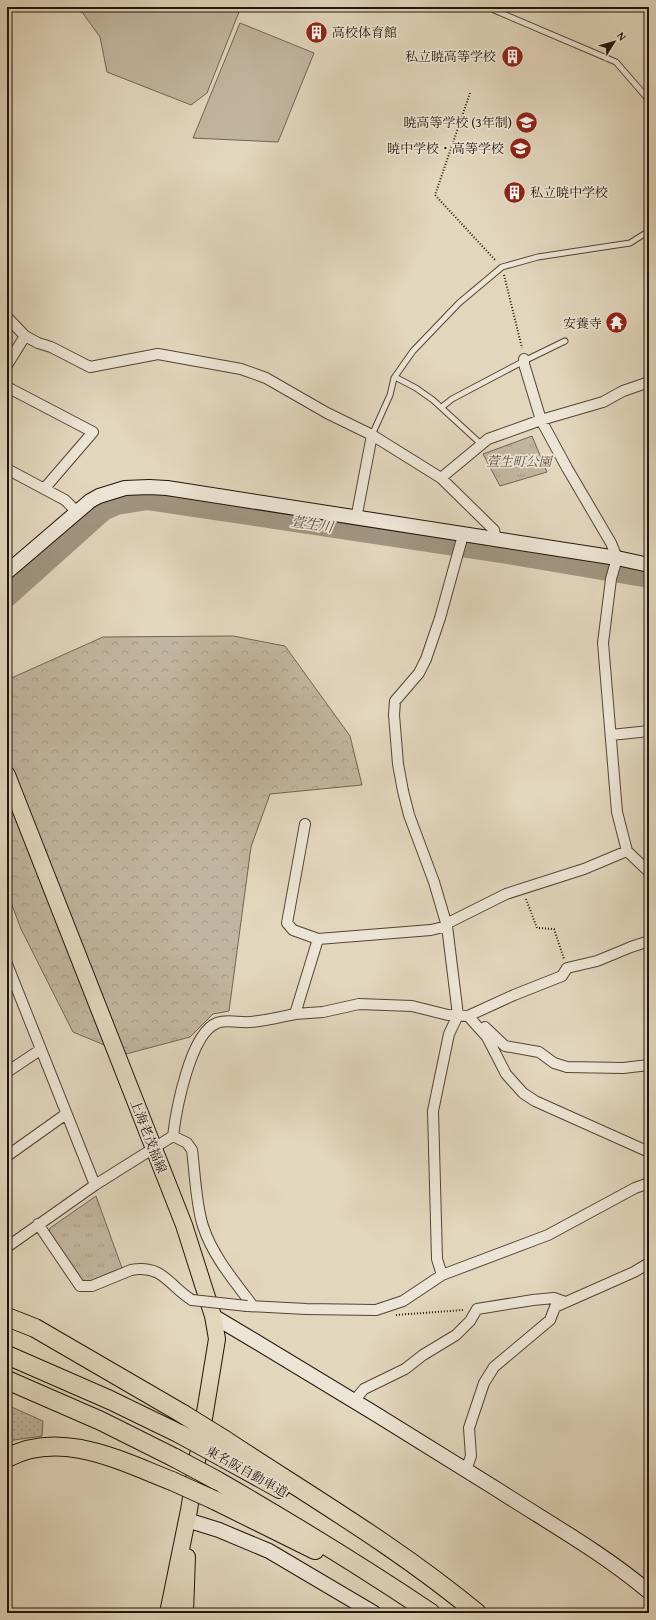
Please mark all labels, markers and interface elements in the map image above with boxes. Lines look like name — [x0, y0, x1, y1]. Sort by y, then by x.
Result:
building icon: 高校体育館 — [303, 19, 329, 45]
north arrow — [594, 22, 634, 62]
place label: 高校体育館 — [332, 23, 397, 42]
text: N — [613, 28, 631, 44]
building icon: 私立暁高等学校 — [499, 43, 525, 69]
place label: 私立暁高等学校 — [405, 47, 496, 66]
school or university icon: 暁高等学校 (3年制) — [514, 109, 540, 135]
place label: 暁高等学校 (3年制) — [404, 113, 512, 132]
school or university icon: 暁中学校・高等学校 — [507, 135, 533, 161]
place label: 暁中学校・高等学校 — [387, 139, 504, 158]
building icon: 私立暁中学校 — [501, 179, 527, 205]
place label: 私立暁中学校 — [530, 183, 608, 202]
temple icon: 安養寺 — [604, 310, 630, 336]
place label: 安養寺 — [563, 314, 602, 333]
park label: 萱生町公園 — [486, 452, 553, 471]
water label: 萱生川 — [290, 511, 336, 537]
street label: 上海老茂福線 — [126, 1096, 171, 1176]
street label: 東名阪自動車道 — [202, 1441, 291, 1502]

